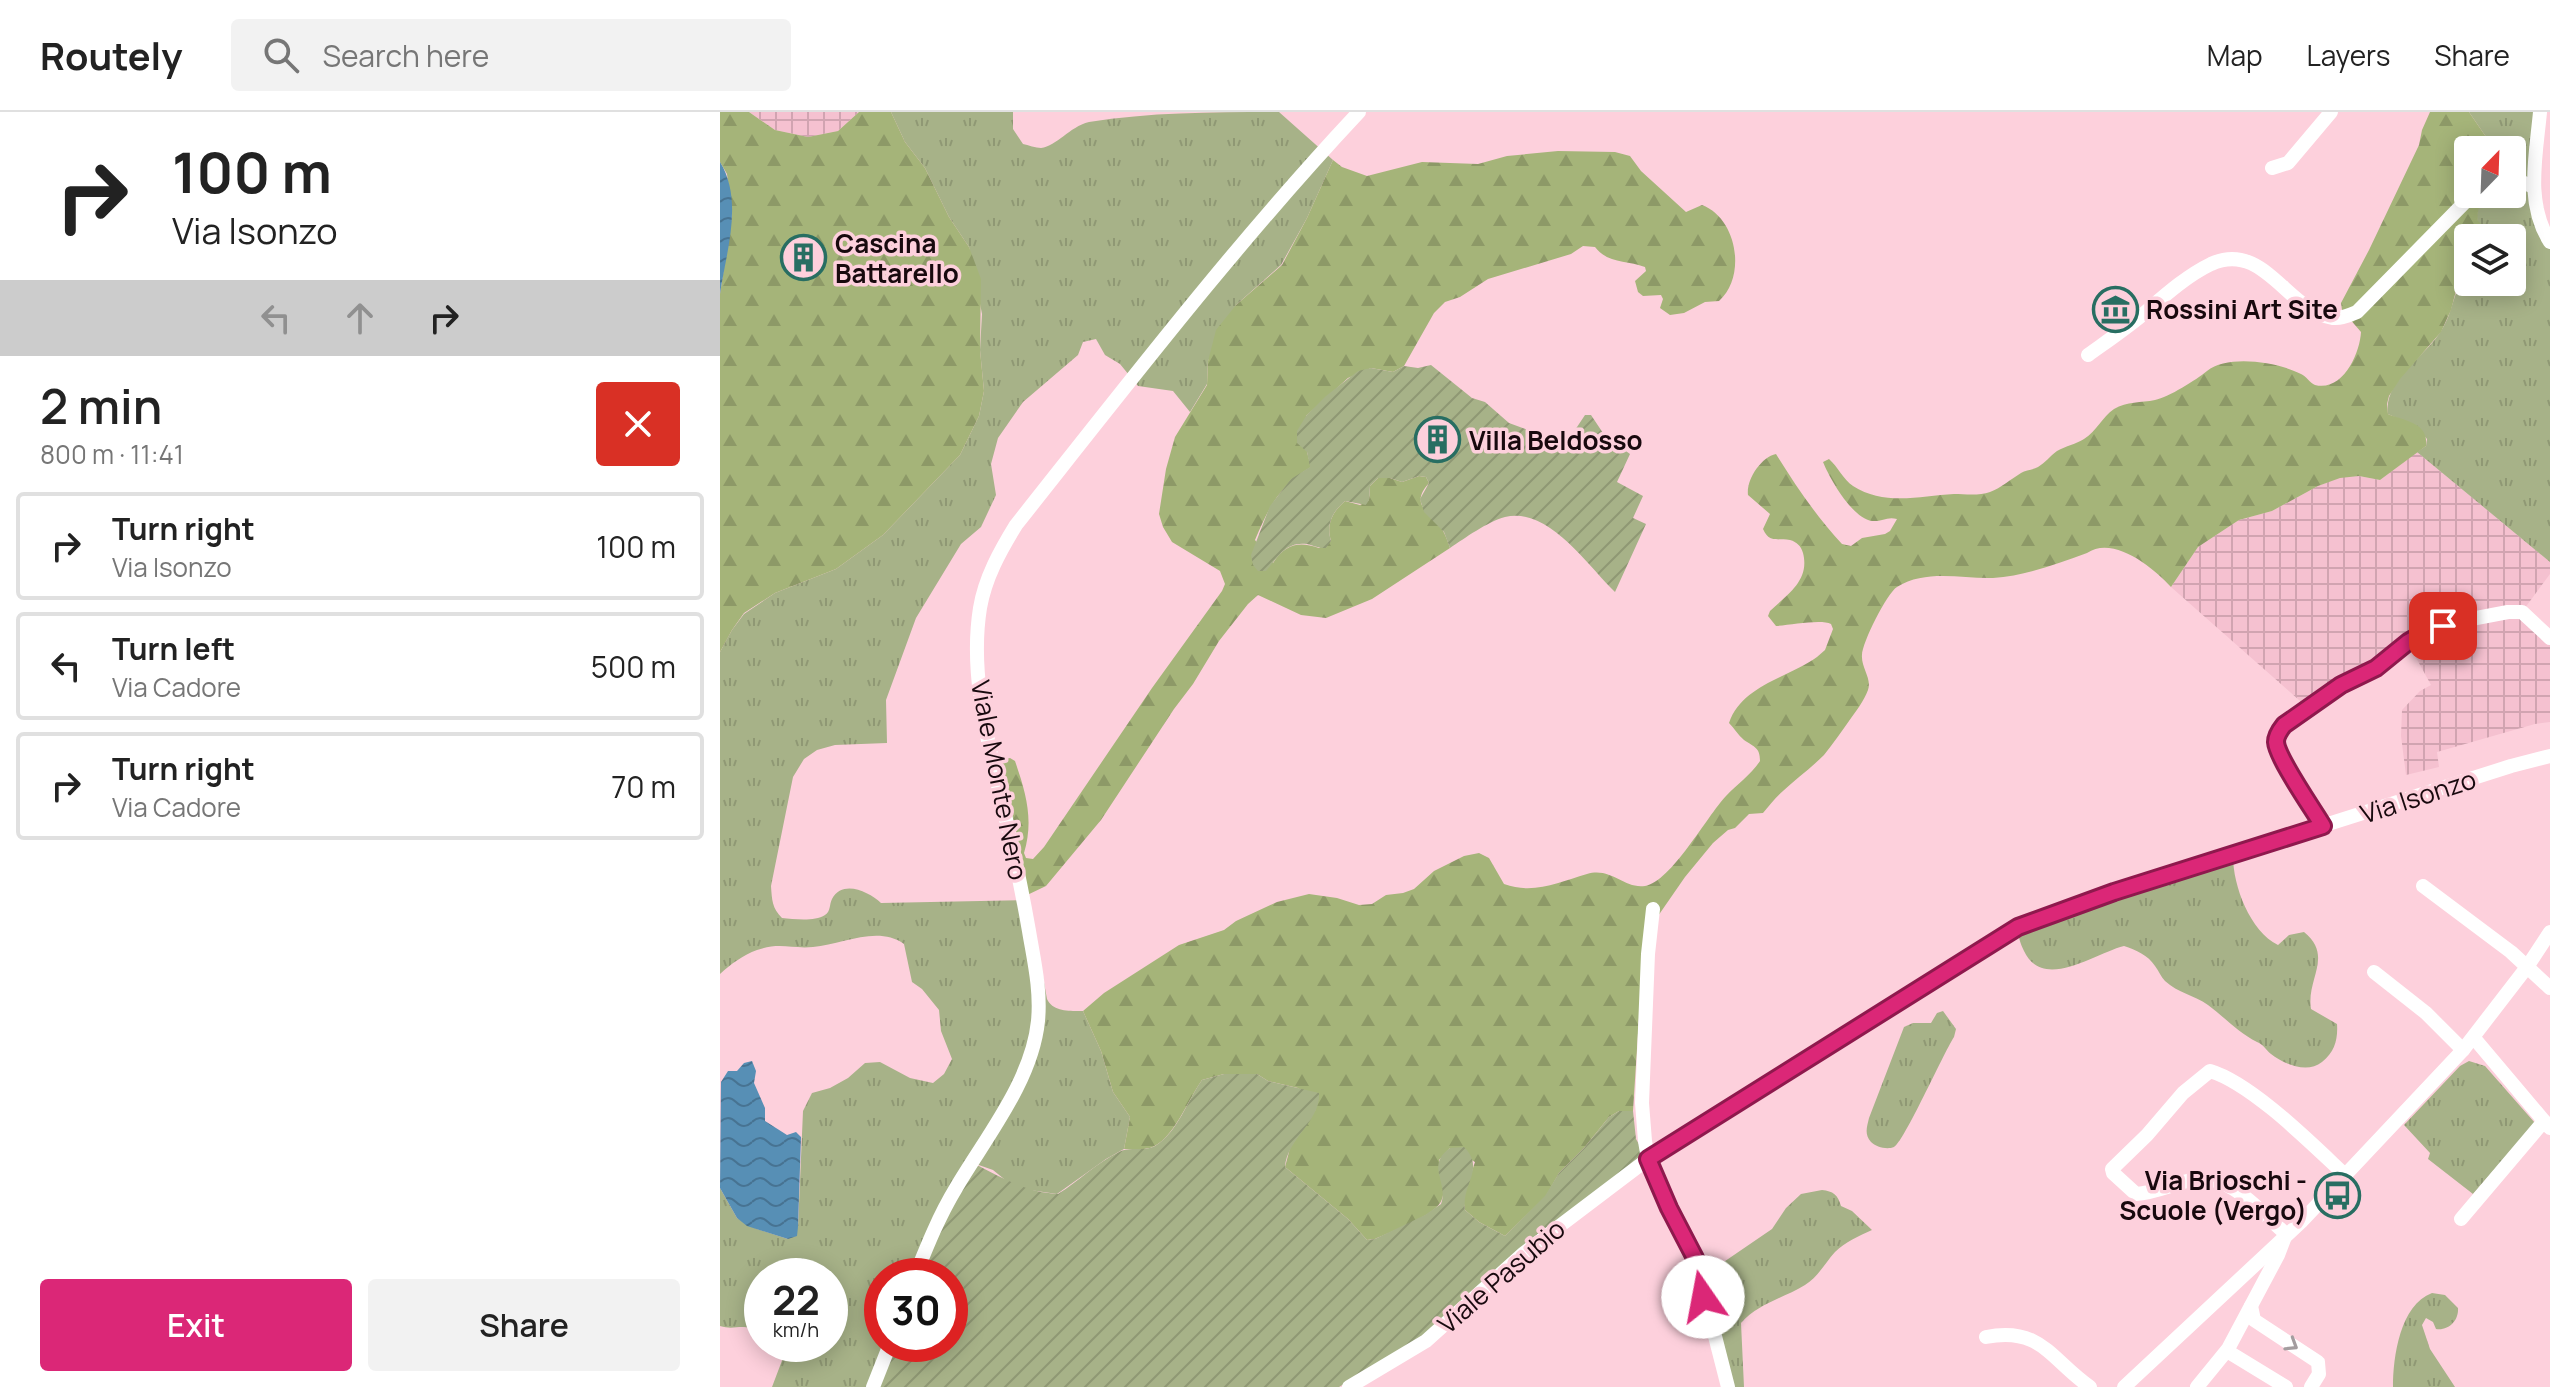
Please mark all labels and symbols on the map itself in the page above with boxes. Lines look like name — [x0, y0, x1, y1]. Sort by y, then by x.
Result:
north arrow — [2454, 136, 2526, 208]
place label: Cascina Battarello — [835, 225, 959, 291]
building icon: Cascina Battarello — [780, 234, 828, 282]
museum icon: Rossini Art Site — [2091, 285, 2139, 333]
place label: Rossini Art Site — [2146, 291, 2338, 327]
building icon: Villa Beldosso — [1414, 416, 1462, 464]
place label: Villa Beldosso — [1469, 422, 1643, 458]
pin — [2409, 592, 2477, 660]
street label: Viale Monte Nero — [963, 677, 1037, 883]
street label: Via Isonzo — [2356, 760, 2480, 832]
place label: Via Brioschi - Scuole (Vergo) — [2119, 1162, 2307, 1228]
bus stop icon: Via Brioschi - Scuole (Vergo) — [2314, 1171, 2362, 1219]
street label: Viale Pasubio — [1430, 1211, 1572, 1341]
position arrow — [1661, 1255, 1745, 1339]
speed limit sign: 30 — [864, 1258, 968, 1362]
one-way arrow — [2283, 1335, 2298, 1350]

